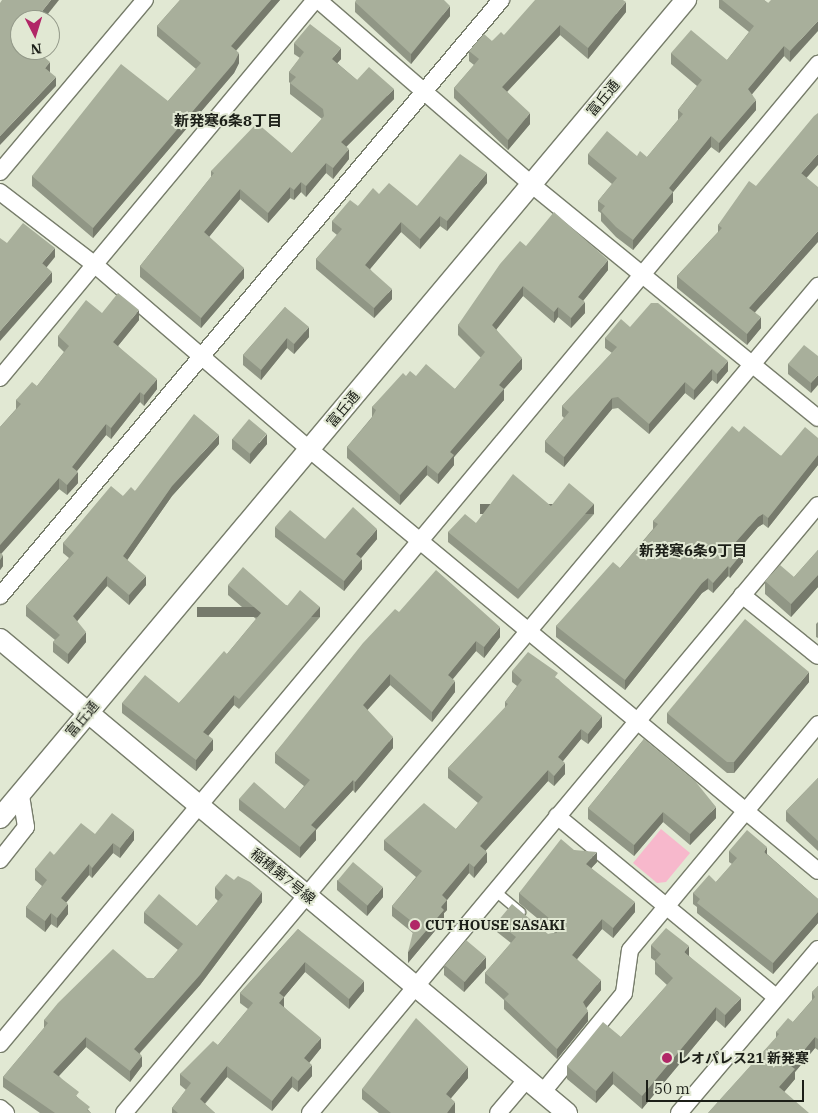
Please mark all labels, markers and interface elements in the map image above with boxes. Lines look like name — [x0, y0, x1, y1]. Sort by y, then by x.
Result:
north arrow — [10, 10, 60, 60]
text: N — [30, 39, 43, 58]
street label: 富丘通 — [583, 77, 623, 119]
district label: 新発寒6条8丁目 — [174, 112, 282, 130]
street label: 富丘通 — [323, 388, 363, 430]
district label: 新発寒6条9丁目 — [639, 542, 747, 560]
street label: 富丘通 — [62, 698, 102, 740]
street label: 稲積第7号線 — [247, 845, 319, 907]
place label: CUT HOUSE SASAKI — [425, 917, 565, 933]
marker: CUT HOUSE SASAKI — [409, 919, 421, 931]
place label: レオパレス21 新発寒 — [677, 1050, 809, 1066]
marker: レオパレス21 新発寒 — [661, 1052, 673, 1064]
scale bar — [648, 1070, 806, 1102]
text: 50 m — [654, 1079, 690, 1098]

